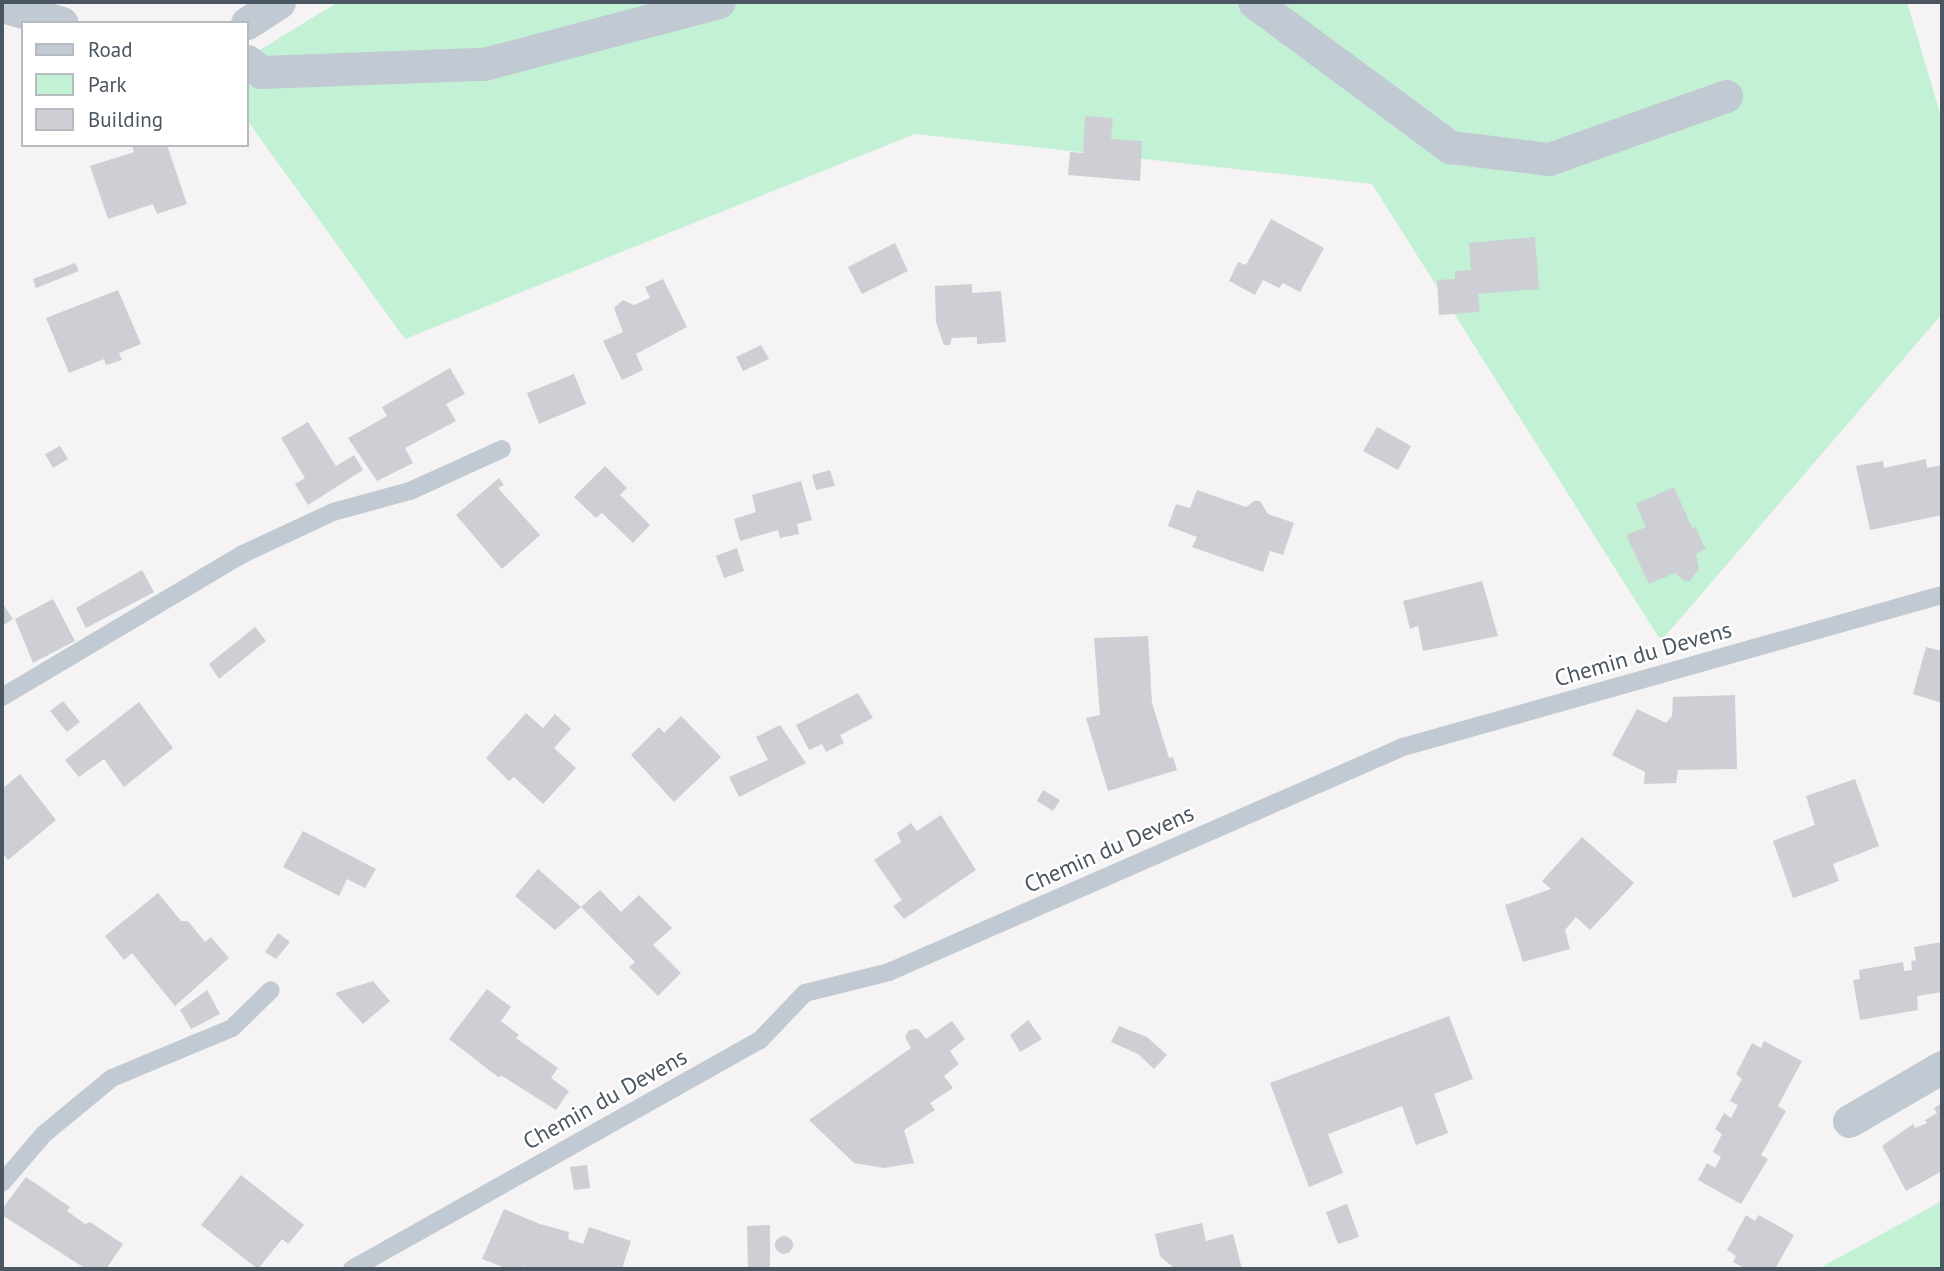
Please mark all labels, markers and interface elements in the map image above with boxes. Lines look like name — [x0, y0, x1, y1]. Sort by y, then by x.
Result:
legend — [21, 21, 248, 147]
text: Road — [88, 36, 132, 63]
text: Park — [88, 71, 127, 98]
text: Building — [88, 106, 163, 133]
street label: Chemin du Devens — [1551, 616, 1735, 692]
street label: Chemin du Devens — [1020, 799, 1198, 899]
street label: Chemin du Devens — [518, 1043, 692, 1155]

